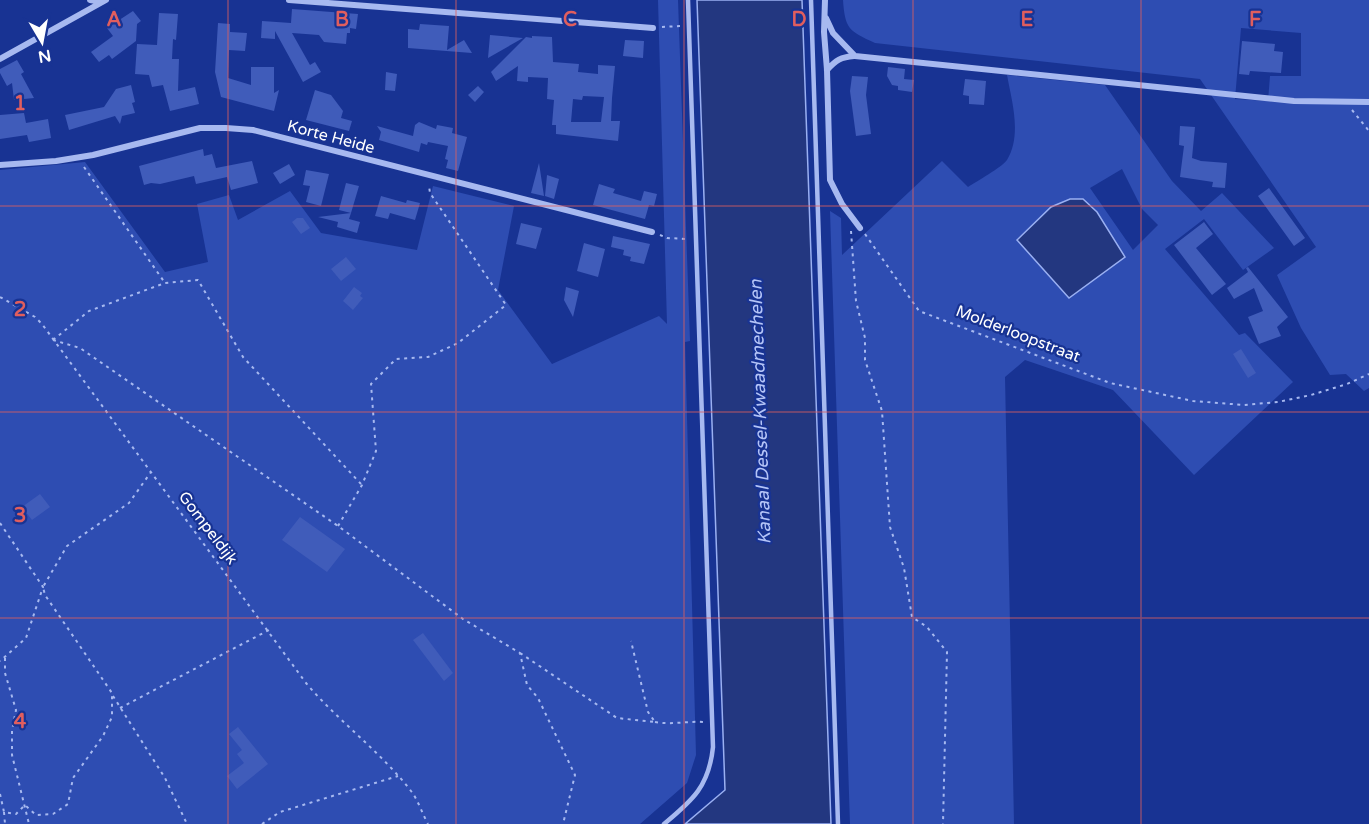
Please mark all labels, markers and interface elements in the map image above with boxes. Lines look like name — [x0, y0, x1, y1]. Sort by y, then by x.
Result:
text: A — [107, 8, 122, 32]
text: B — [335, 8, 349, 32]
text: C — [563, 8, 577, 32]
text: D — [791, 8, 807, 32]
text: E — [1021, 8, 1034, 32]
text: F — [1249, 8, 1261, 32]
north arrow — [12, 12, 72, 72]
text: N — [36, 45, 52, 67]
text: 1 — [14, 92, 26, 116]
street label: Korte Heide — [285, 116, 377, 158]
water label: Kanaal Dessel-Kwaadmechelen — [744, 278, 776, 545]
text: 2 — [14, 298, 26, 322]
street label: Molderloopstraat — [953, 301, 1083, 367]
street label: Gompeldijk — [174, 487, 242, 569]
text: 3 — [14, 504, 26, 528]
text: 4 — [14, 710, 27, 734]

